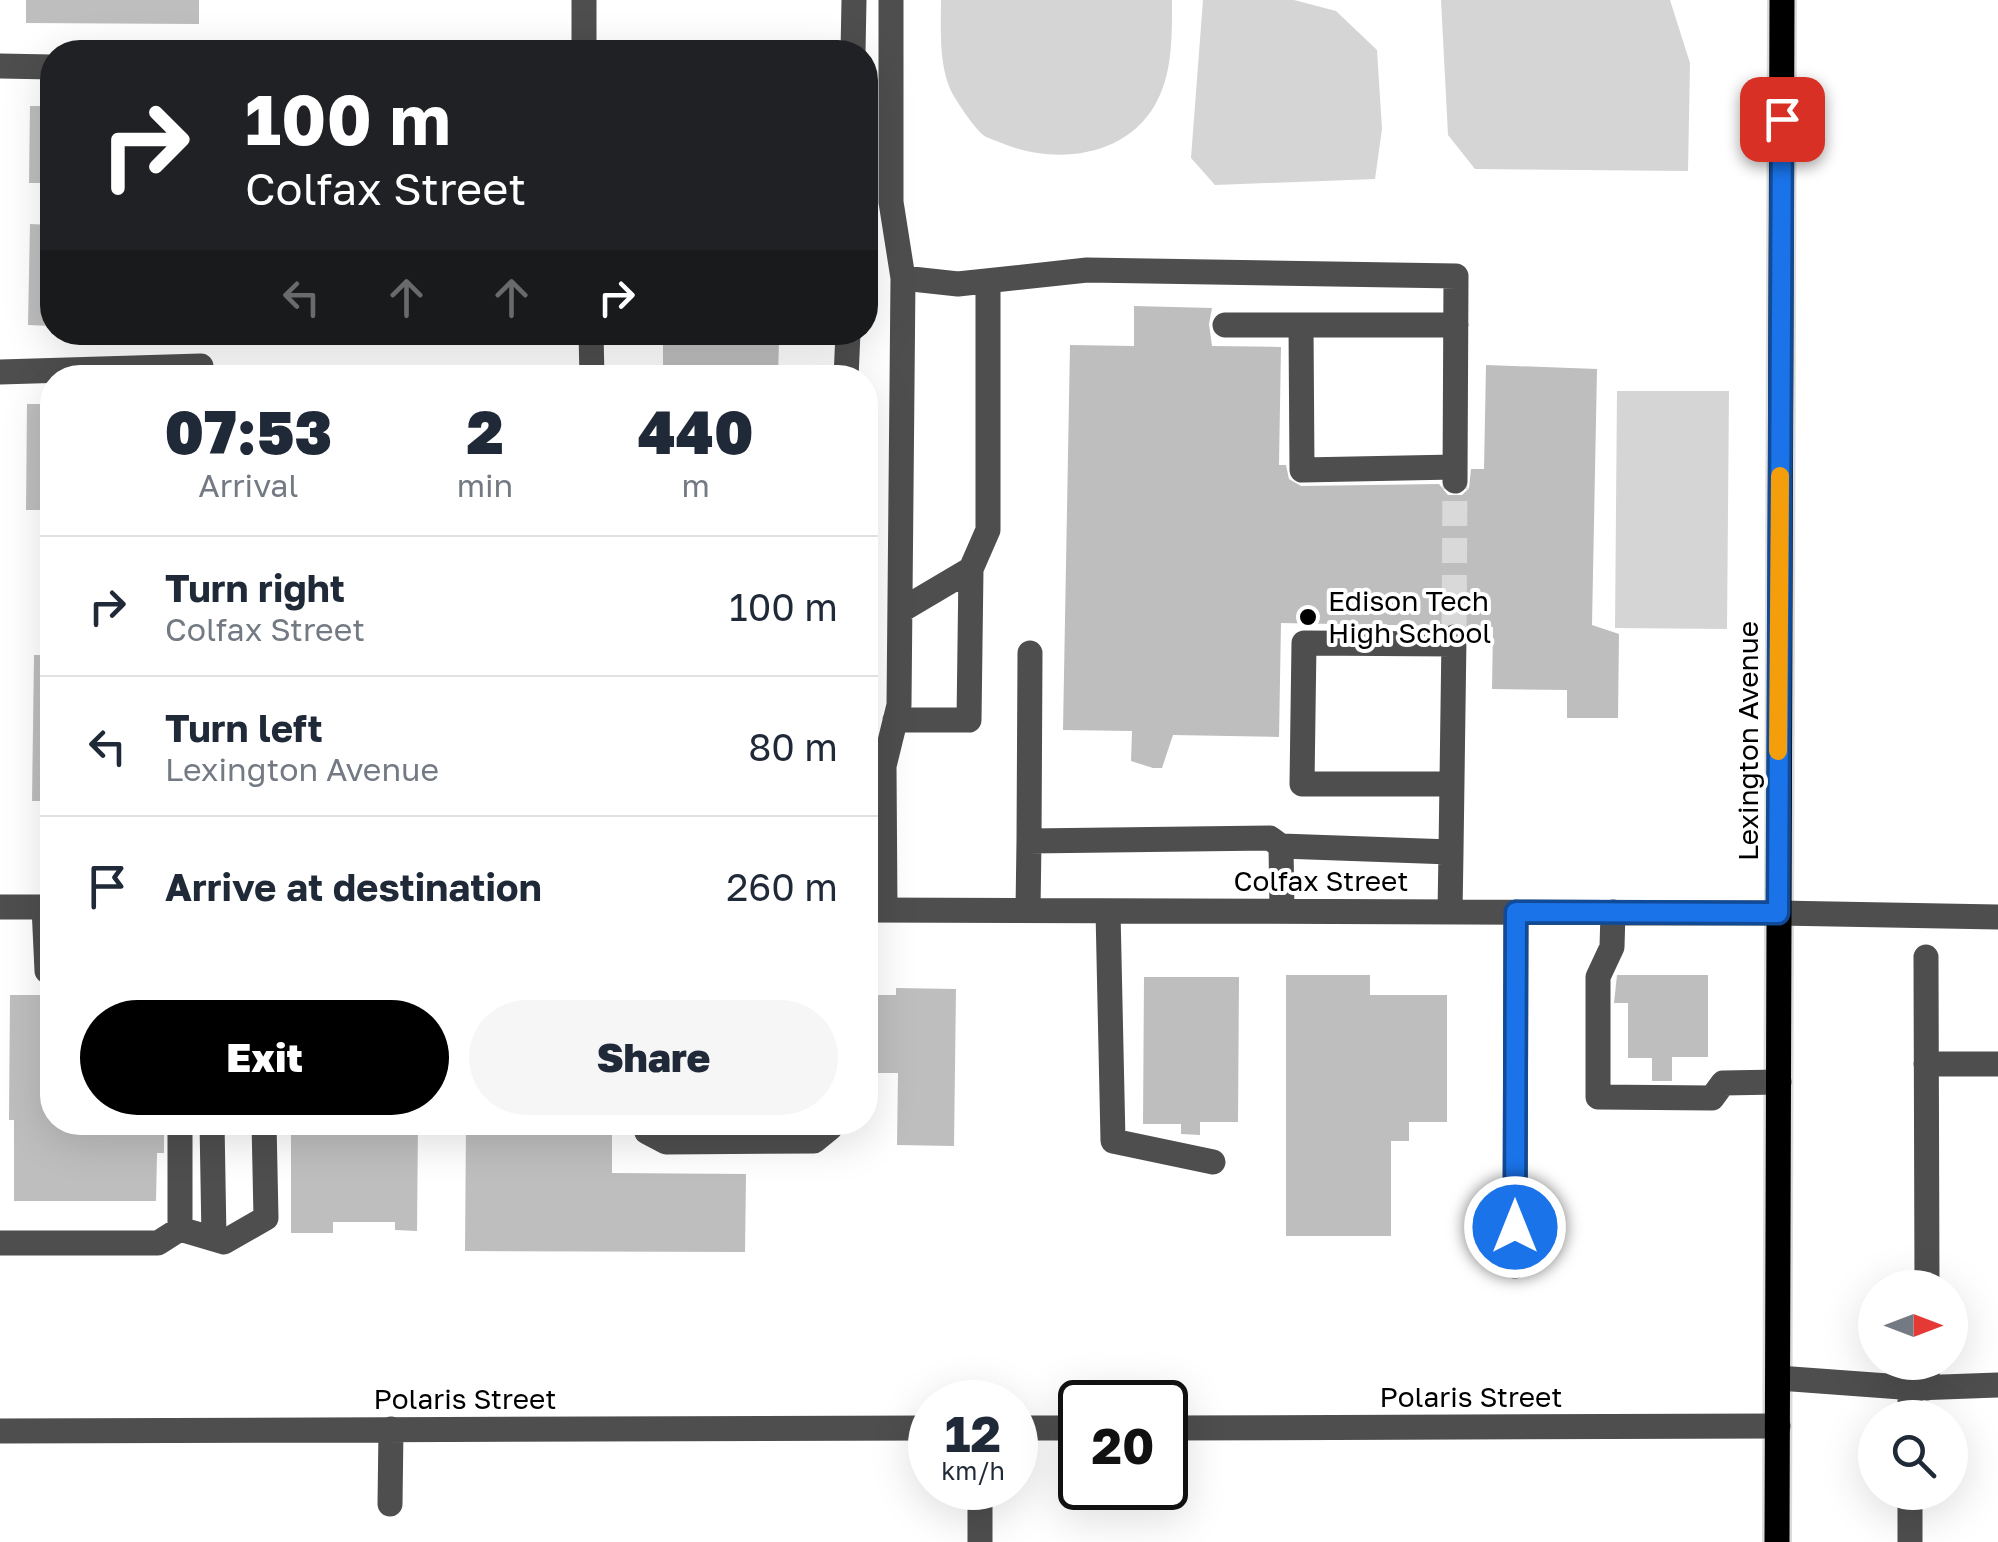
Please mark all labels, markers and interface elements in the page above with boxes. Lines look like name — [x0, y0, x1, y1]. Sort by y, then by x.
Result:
text: 100 m — [245, 76, 451, 160]
pin — [1740, 77, 1825, 162]
icon: right — [80, 80, 210, 210]
icon: arrive — [1755, 92, 1810, 147]
text: Colfax Street — [245, 161, 526, 215]
icon: left — [274, 270, 329, 325]
icon: ahead — [379, 270, 434, 325]
icon: ahead — [484, 270, 539, 325]
icon: right — [589, 270, 644, 325]
text: 07:53 — [164, 395, 332, 467]
text: 2 — [466, 395, 504, 467]
text: 440 — [638, 395, 754, 467]
text: Arrival — [198, 466, 298, 504]
text: min — [457, 466, 513, 504]
text: m — [681, 466, 710, 504]
text: Turn right — [165, 565, 345, 610]
icon: right — [80, 579, 135, 634]
text: 100 m — [729, 584, 838, 629]
place label: Edison Tech High School — [1328, 584, 1491, 649]
marker: Edison Tech High School — [1297, 606, 1319, 628]
text: Colfax Street — [165, 610, 365, 648]
street label: Lexington Avenue — [1731, 621, 1764, 861]
text: Turn left — [165, 705, 323, 750]
icon: left — [80, 719, 135, 774]
text: 80 m — [748, 724, 838, 769]
text: Lexington Avenue — [165, 750, 439, 788]
icon: arrive — [80, 859, 135, 914]
text: Arrive at destination — [165, 864, 542, 909]
text: 260 m — [726, 864, 838, 909]
street label: Colfax Street — [1233, 864, 1409, 897]
button: Exit — [80, 1000, 449, 1115]
button: Share — [469, 1000, 838, 1115]
position arrow — [1463, 1175, 1567, 1279]
north arrow — [1858, 1270, 1968, 1380]
map controls — [1858, 1270, 1968, 1510]
speed limit sign: 20 — [1058, 1380, 1188, 1510]
street label: Polaris Street — [1380, 1380, 1562, 1413]
street label: Polaris Street — [374, 1382, 556, 1415]
button: search — [1858, 1400, 1968, 1510]
text: 12 — [945, 1403, 1001, 1463]
text: km/h — [941, 1455, 1005, 1486]

